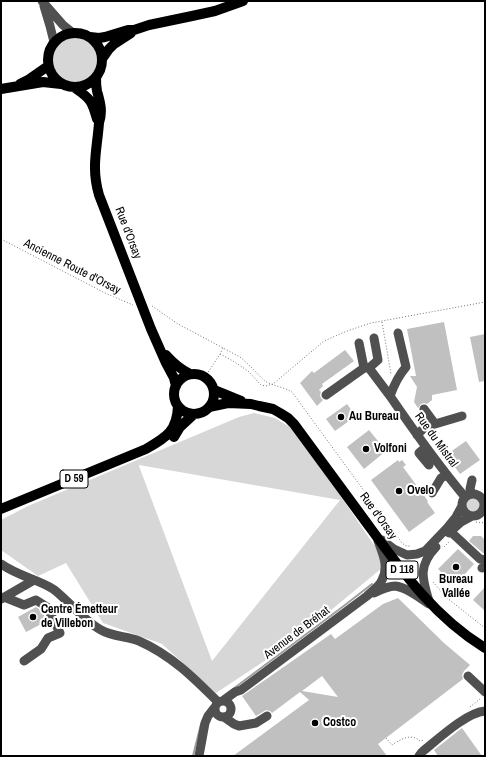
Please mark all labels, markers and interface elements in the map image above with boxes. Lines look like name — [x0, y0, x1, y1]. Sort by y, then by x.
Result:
street label: Rue d'Orsay — [112, 205, 144, 261]
street label: Ancienne Route d'Orsay — [21, 236, 123, 298]
place label: Au Bureau — [349, 410, 399, 424]
street label: Rue du Mistral — [411, 410, 461, 470]
marker: Au Bureau — [336, 412, 346, 422]
place label: Volfoni — [374, 442, 407, 456]
marker: Volfoni — [361, 444, 371, 454]
road number: D 59 — [60, 470, 88, 488]
place label: Ovelo — [407, 484, 434, 498]
marker: Ovelo — [394, 486, 404, 496]
street label: Rue d'Orsay — [356, 490, 400, 542]
road number: D 118 — [386, 561, 418, 579]
marker: Bureau Vallée — [451, 562, 461, 572]
place label: Bureau Vallée — [439, 573, 473, 601]
place label: Centre Émetteur de Villebon — [41, 603, 118, 631]
street label: Avenue de Bréhat — [261, 604, 333, 662]
marker: Centre Émetteur de Villebon — [28, 612, 38, 622]
place label: Costco — [323, 716, 356, 730]
marker: Costco — [310, 718, 320, 728]

